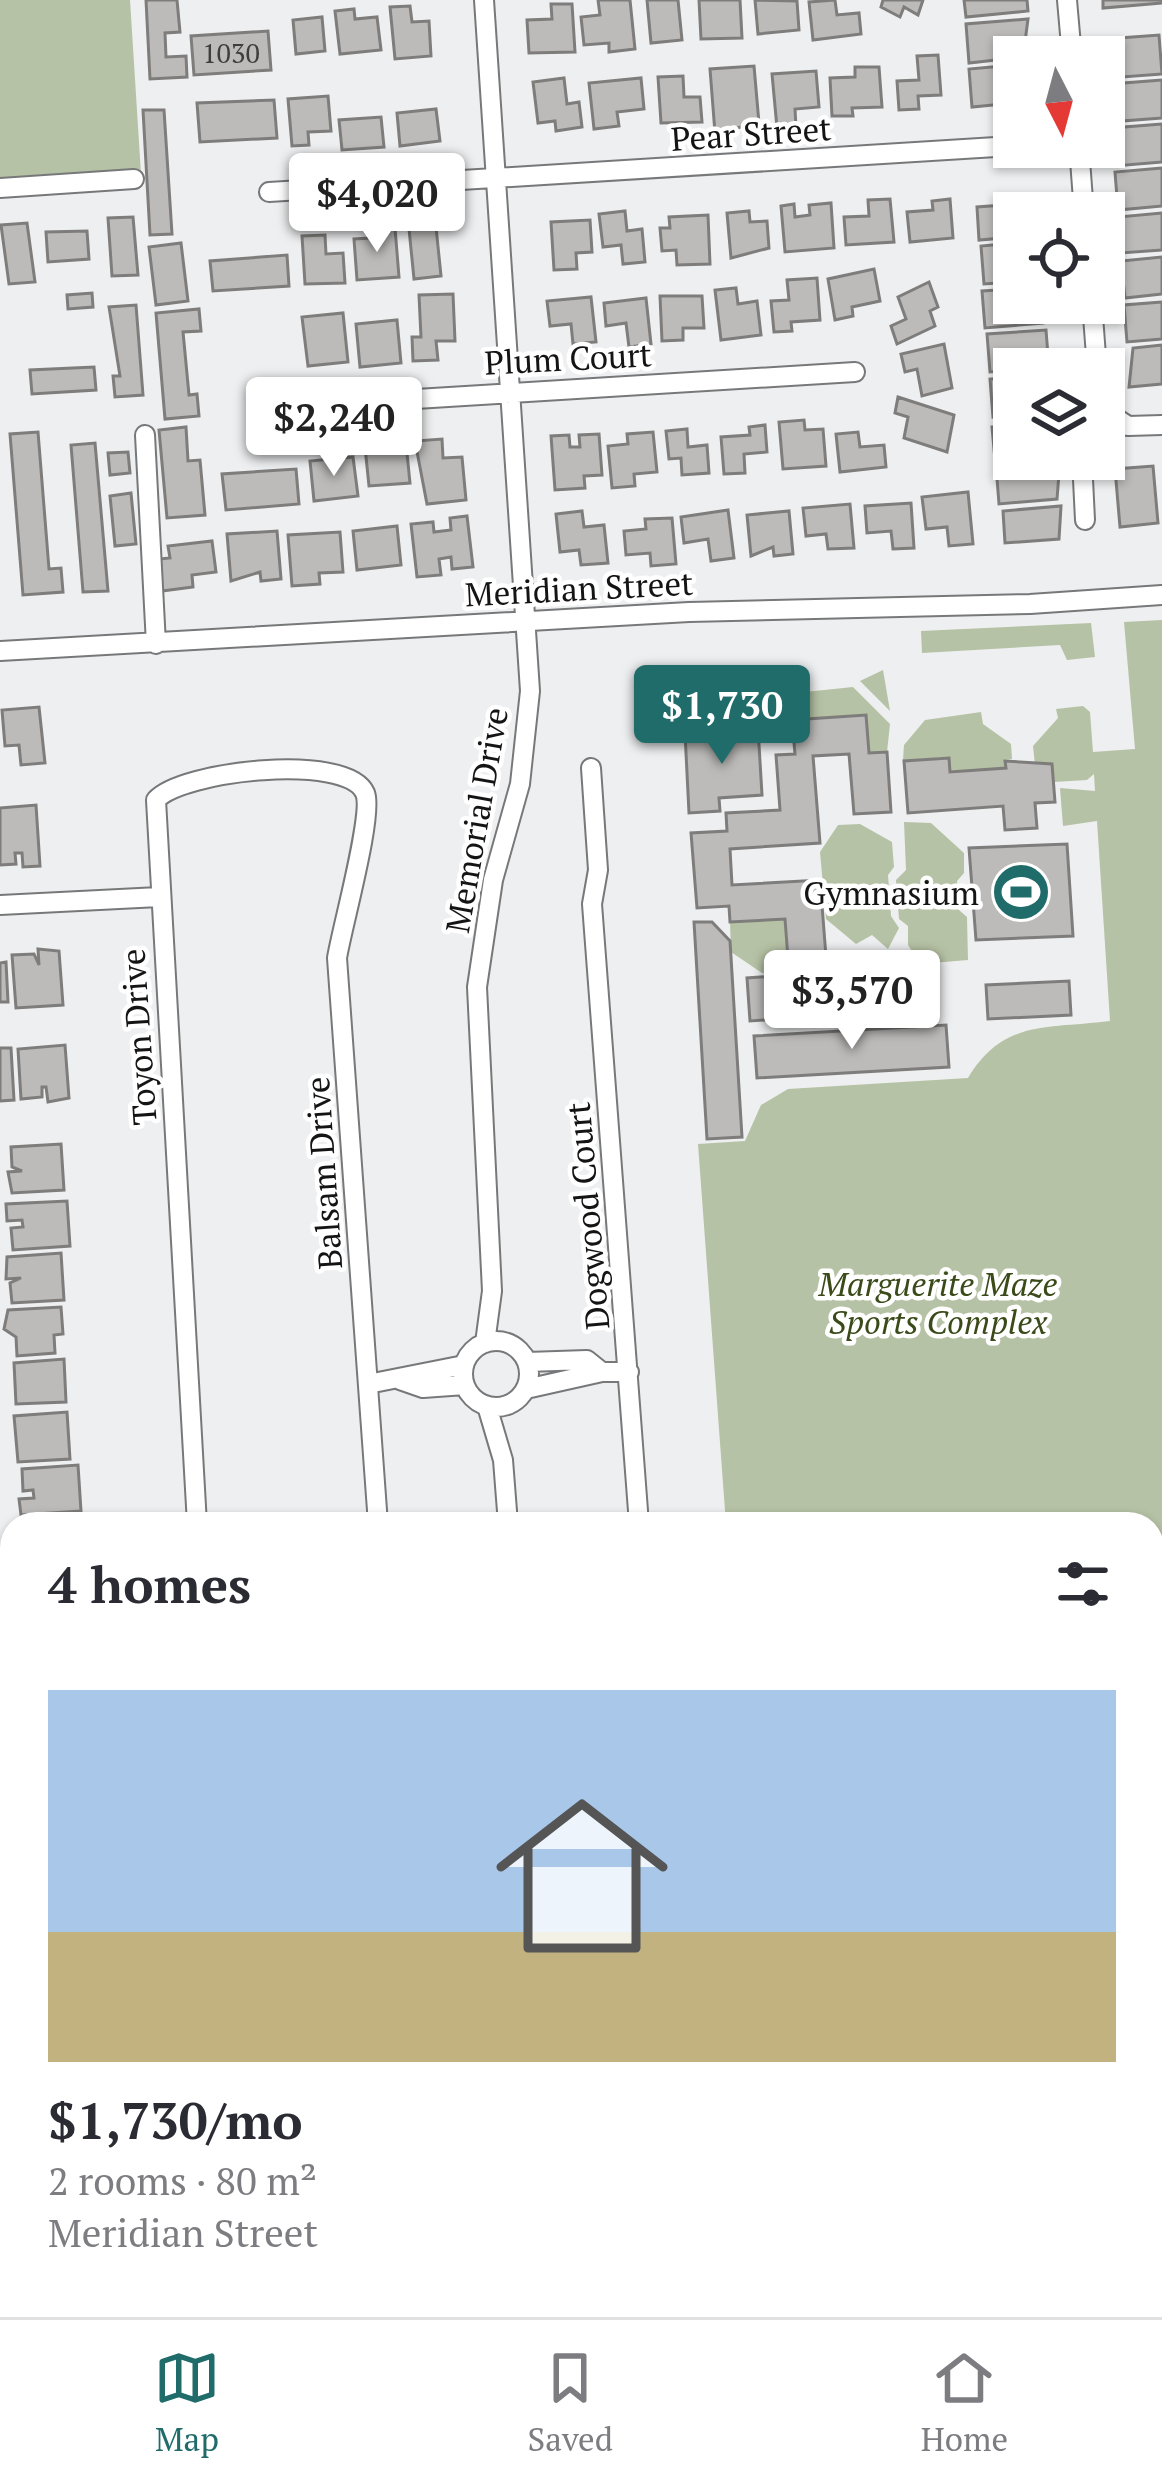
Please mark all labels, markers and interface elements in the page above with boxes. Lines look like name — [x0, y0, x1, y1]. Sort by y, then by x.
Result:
house number: 1030 — [202, 35, 260, 71]
north arrow — [993, 36, 1125, 168]
map controls — [993, 36, 1125, 480]
street label: Pear Street — [669, 106, 833, 160]
pin: $4,020 — [279, 153, 475, 255]
text: $4,020 — [316, 166, 438, 218]
button: locate — [993, 192, 1125, 324]
street label: Plum Court — [483, 332, 653, 384]
button: layers — [993, 348, 1125, 480]
pin: $2,240 — [236, 377, 432, 479]
text: $2,240 — [273, 390, 395, 442]
street label: Meridian Street — [464, 561, 694, 615]
pin: $1,730 — [624, 665, 820, 767]
text: $1,730 — [661, 678, 783, 730]
street label: Memorial Drive — [435, 704, 517, 936]
sports icon: Gymnasium — [990, 861, 1052, 923]
place label: Gymnasium — [803, 871, 979, 914]
street label: Toyon Drive — [110, 947, 166, 1127]
pin: $3,570 — [754, 950, 950, 1052]
text: $3,570 — [791, 963, 913, 1015]
street label: Balsam Drive — [295, 1075, 351, 1271]
street label: Dogwood Court — [556, 1101, 618, 1331]
park label: Marguerite Maze Sports Complex — [818, 1262, 1057, 1343]
text: 4 homes — [48, 1550, 251, 1618]
icon: filters — [1050, 1551, 1116, 1617]
icon: home — [474, 1768, 690, 1984]
text: $1,730/mo — [48, 2086, 303, 2154]
text: 2 rooms · 80 m² — [48, 2154, 317, 2206]
text: Meridian Street — [48, 2206, 318, 2258]
tab: Map — [154, 2345, 220, 2460]
tab: Saved — [528, 2345, 613, 2460]
tab: Home — [921, 2345, 1008, 2460]

